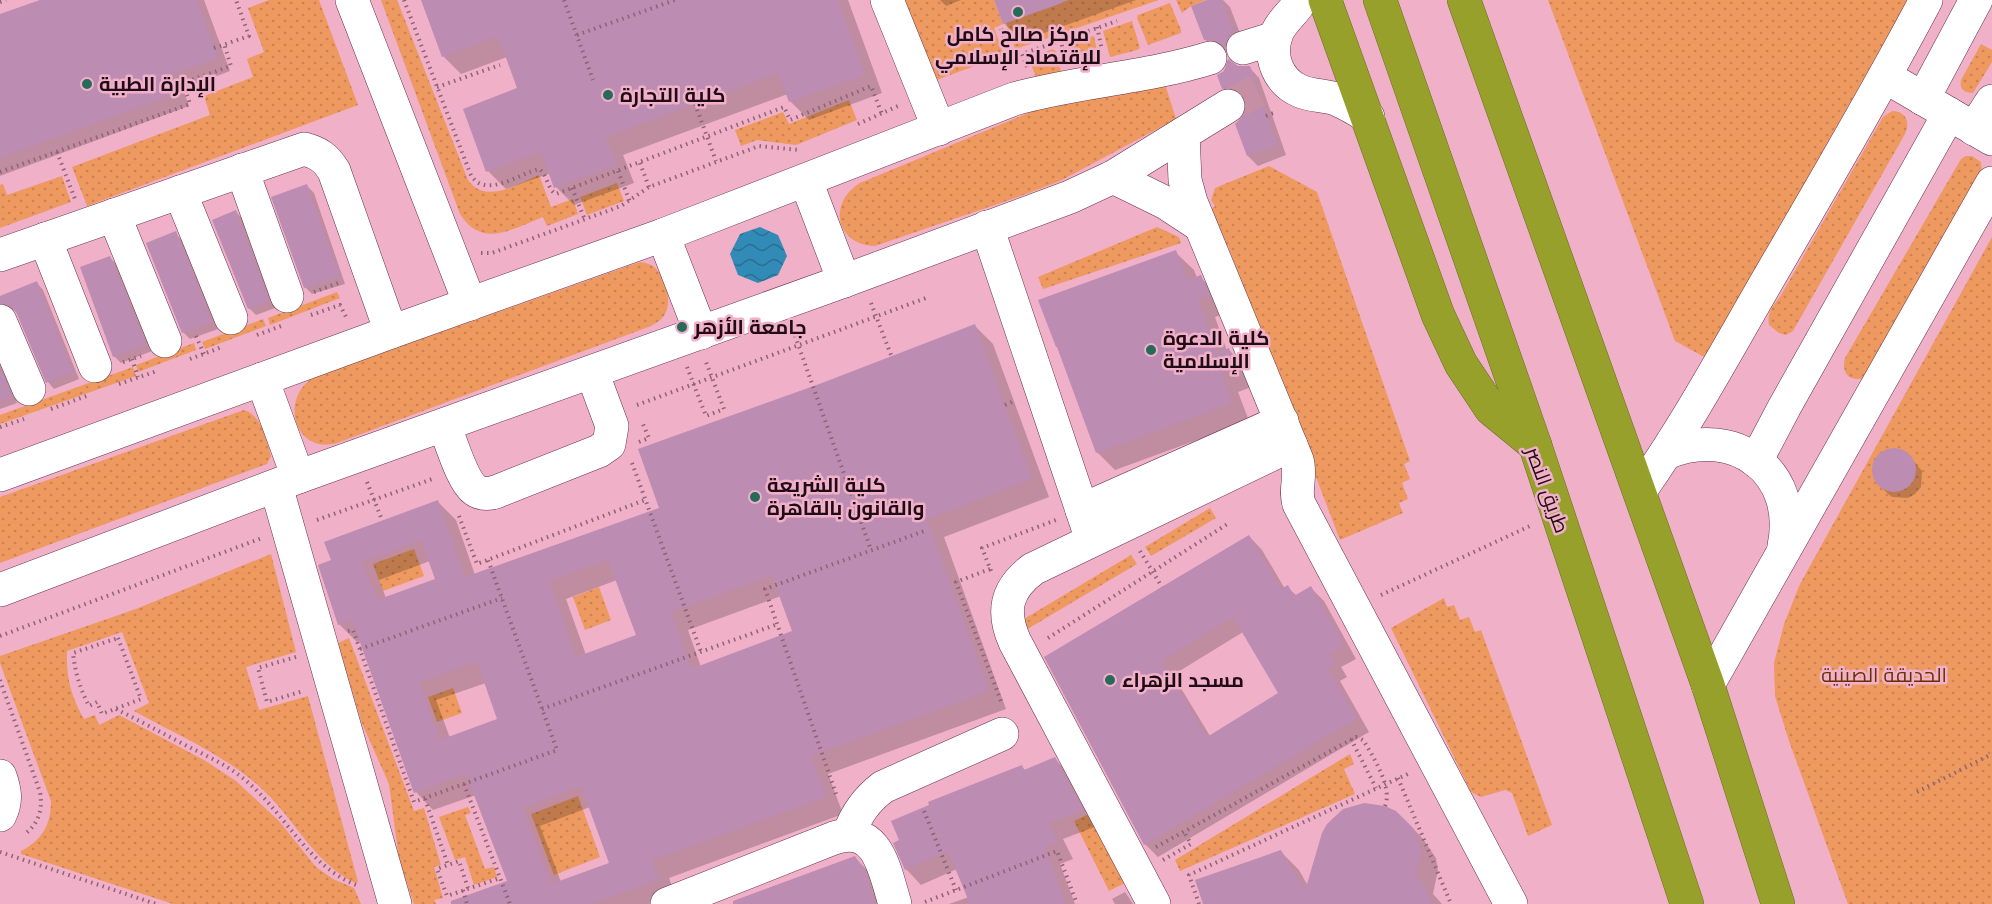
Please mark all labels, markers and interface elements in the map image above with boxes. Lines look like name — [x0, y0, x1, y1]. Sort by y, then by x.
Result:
marker: مركز صالح كامل للإقتصاد الإسلامي — [1011, 5, 1025, 19]
place label: مركز صالح كامل للإقتصاد الإسلامي — [935, 21, 1101, 73]
place label: الإدارة الطبية — [99, 71, 216, 98]
marker: الإدارة الطبية — [80, 77, 94, 91]
place label: كلية التجارة — [620, 82, 726, 109]
marker: كلية التجارة — [601, 88, 615, 102]
place label: جامعة الأزهر — [693, 314, 807, 341]
marker: جامعة الأزهر — [675, 320, 689, 334]
place label: كلية الدعوة الإسلامية — [1163, 325, 1269, 375]
marker: كلية الدعوة الإسلامية — [1144, 343, 1158, 357]
street label: طريق النصر — [1519, 442, 1575, 537]
place label: كلية الشريعة والقانون بالقاهرة — [767, 472, 925, 522]
marker: كلية الشريعة والقانون بالقاهرة — [748, 490, 762, 504]
park label: الحديقة الصينية — [1821, 662, 1947, 689]
place label: مسجد الزهراء — [1122, 667, 1244, 694]
marker: مسجد الزهراء — [1103, 673, 1117, 687]

